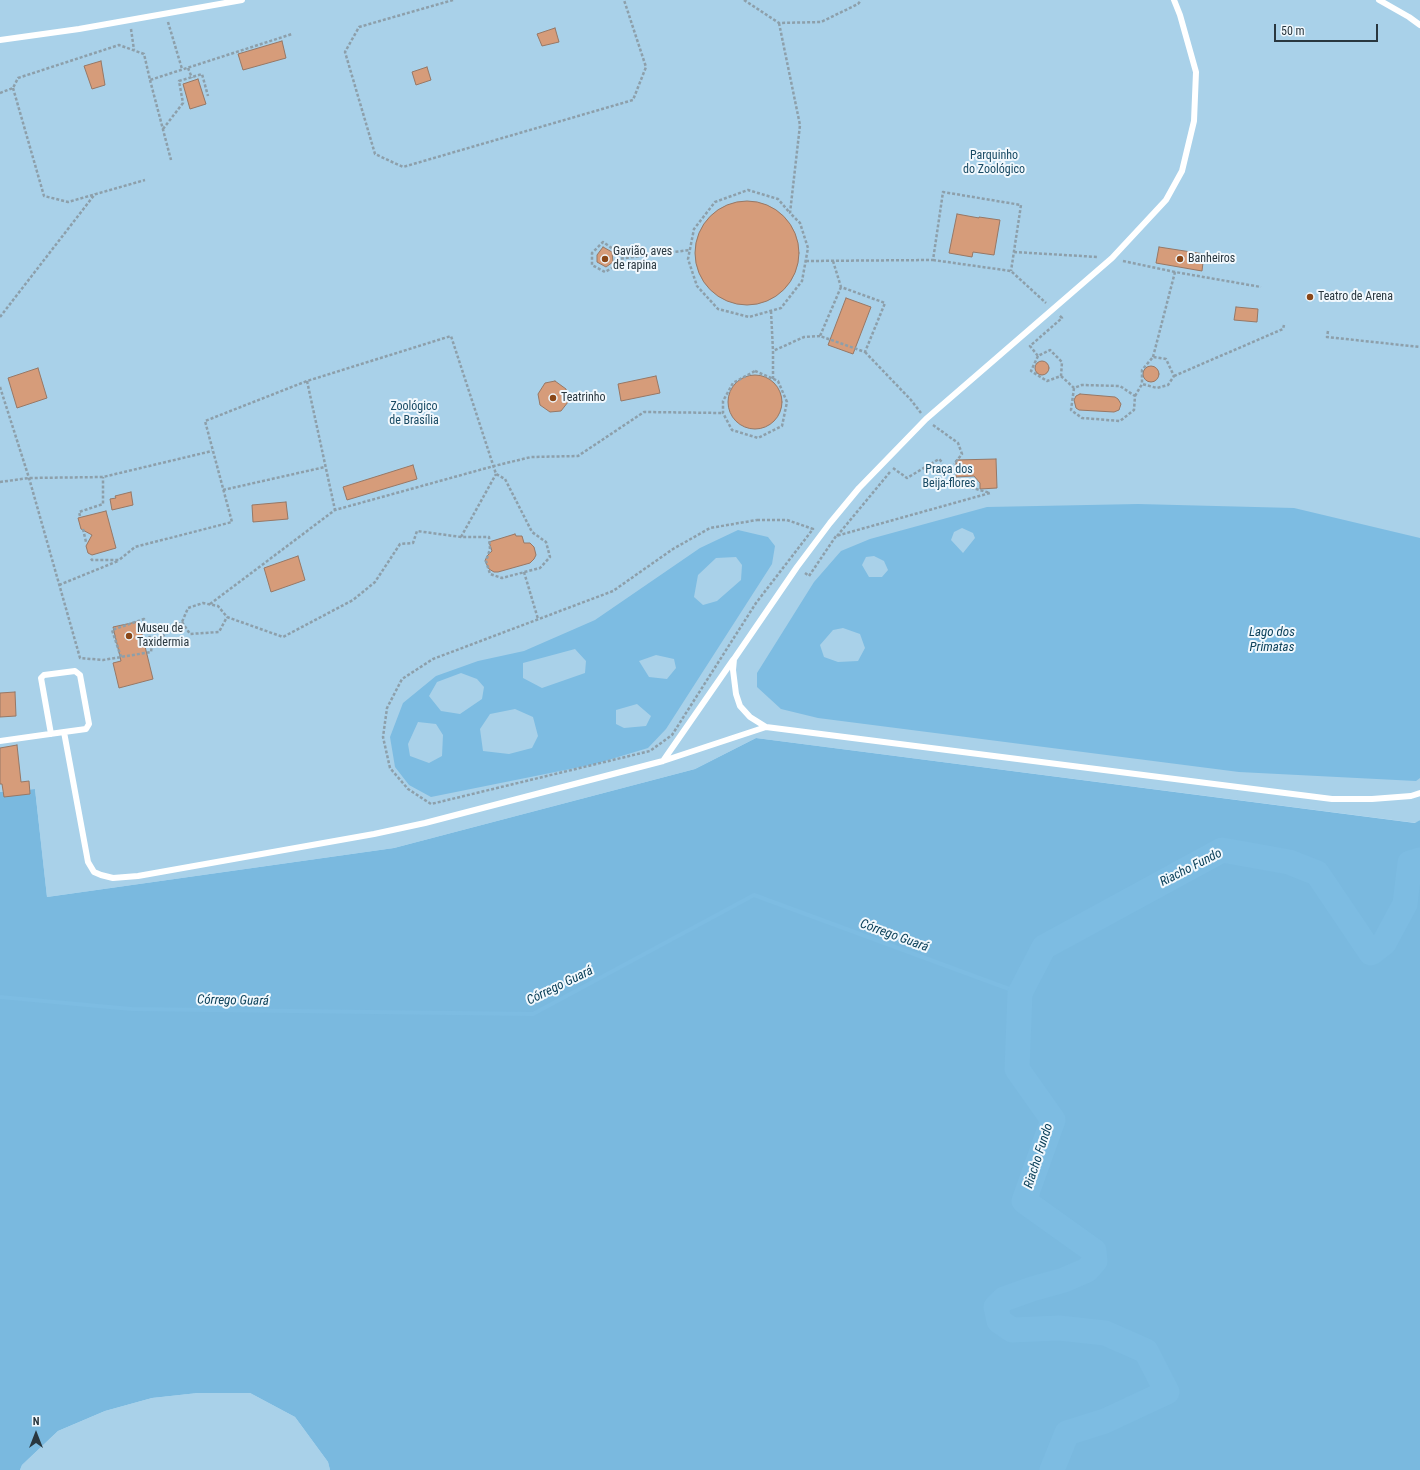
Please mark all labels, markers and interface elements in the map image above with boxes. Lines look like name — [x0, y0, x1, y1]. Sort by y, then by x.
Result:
scale bar — [1276, 16, 1380, 42]
text: 50 m — [1281, 24, 1305, 38]
park label: Parquinho do Zoológico — [963, 149, 1025, 177]
place label: Gavião, aves de rapina — [613, 245, 672, 273]
place label: Banheiros — [1188, 252, 1235, 266]
marker: Gavião, aves de rapina — [600, 254, 610, 264]
marker: Banheiros — [1175, 254, 1185, 264]
place label: Teatro de Arena — [1318, 290, 1393, 304]
marker: Teatro de Arena — [1305, 292, 1315, 302]
place label: Teatrinho — [561, 391, 606, 405]
marker: Teatrinho — [548, 393, 558, 403]
park label: Zoológico de Brasília — [389, 400, 439, 428]
park label: Praça dos Beija-flores — [922, 463, 976, 491]
place label: Museu de Taxidermia — [137, 622, 189, 650]
water label: Lago dos Primatas — [1249, 625, 1295, 656]
marker: Museu de Taxidermia — [124, 631, 134, 641]
water label: Riacho Fundo — [1157, 846, 1225, 890]
water label: Córrego Guará — [858, 916, 930, 956]
water label: Córrego Guará — [524, 963, 596, 1009]
water label: Córrego Guará — [197, 993, 269, 1009]
water label: Riacho Fundo — [1021, 1121, 1057, 1191]
north arrow — [16, 1414, 56, 1454]
text: N — [33, 1415, 39, 1428]

